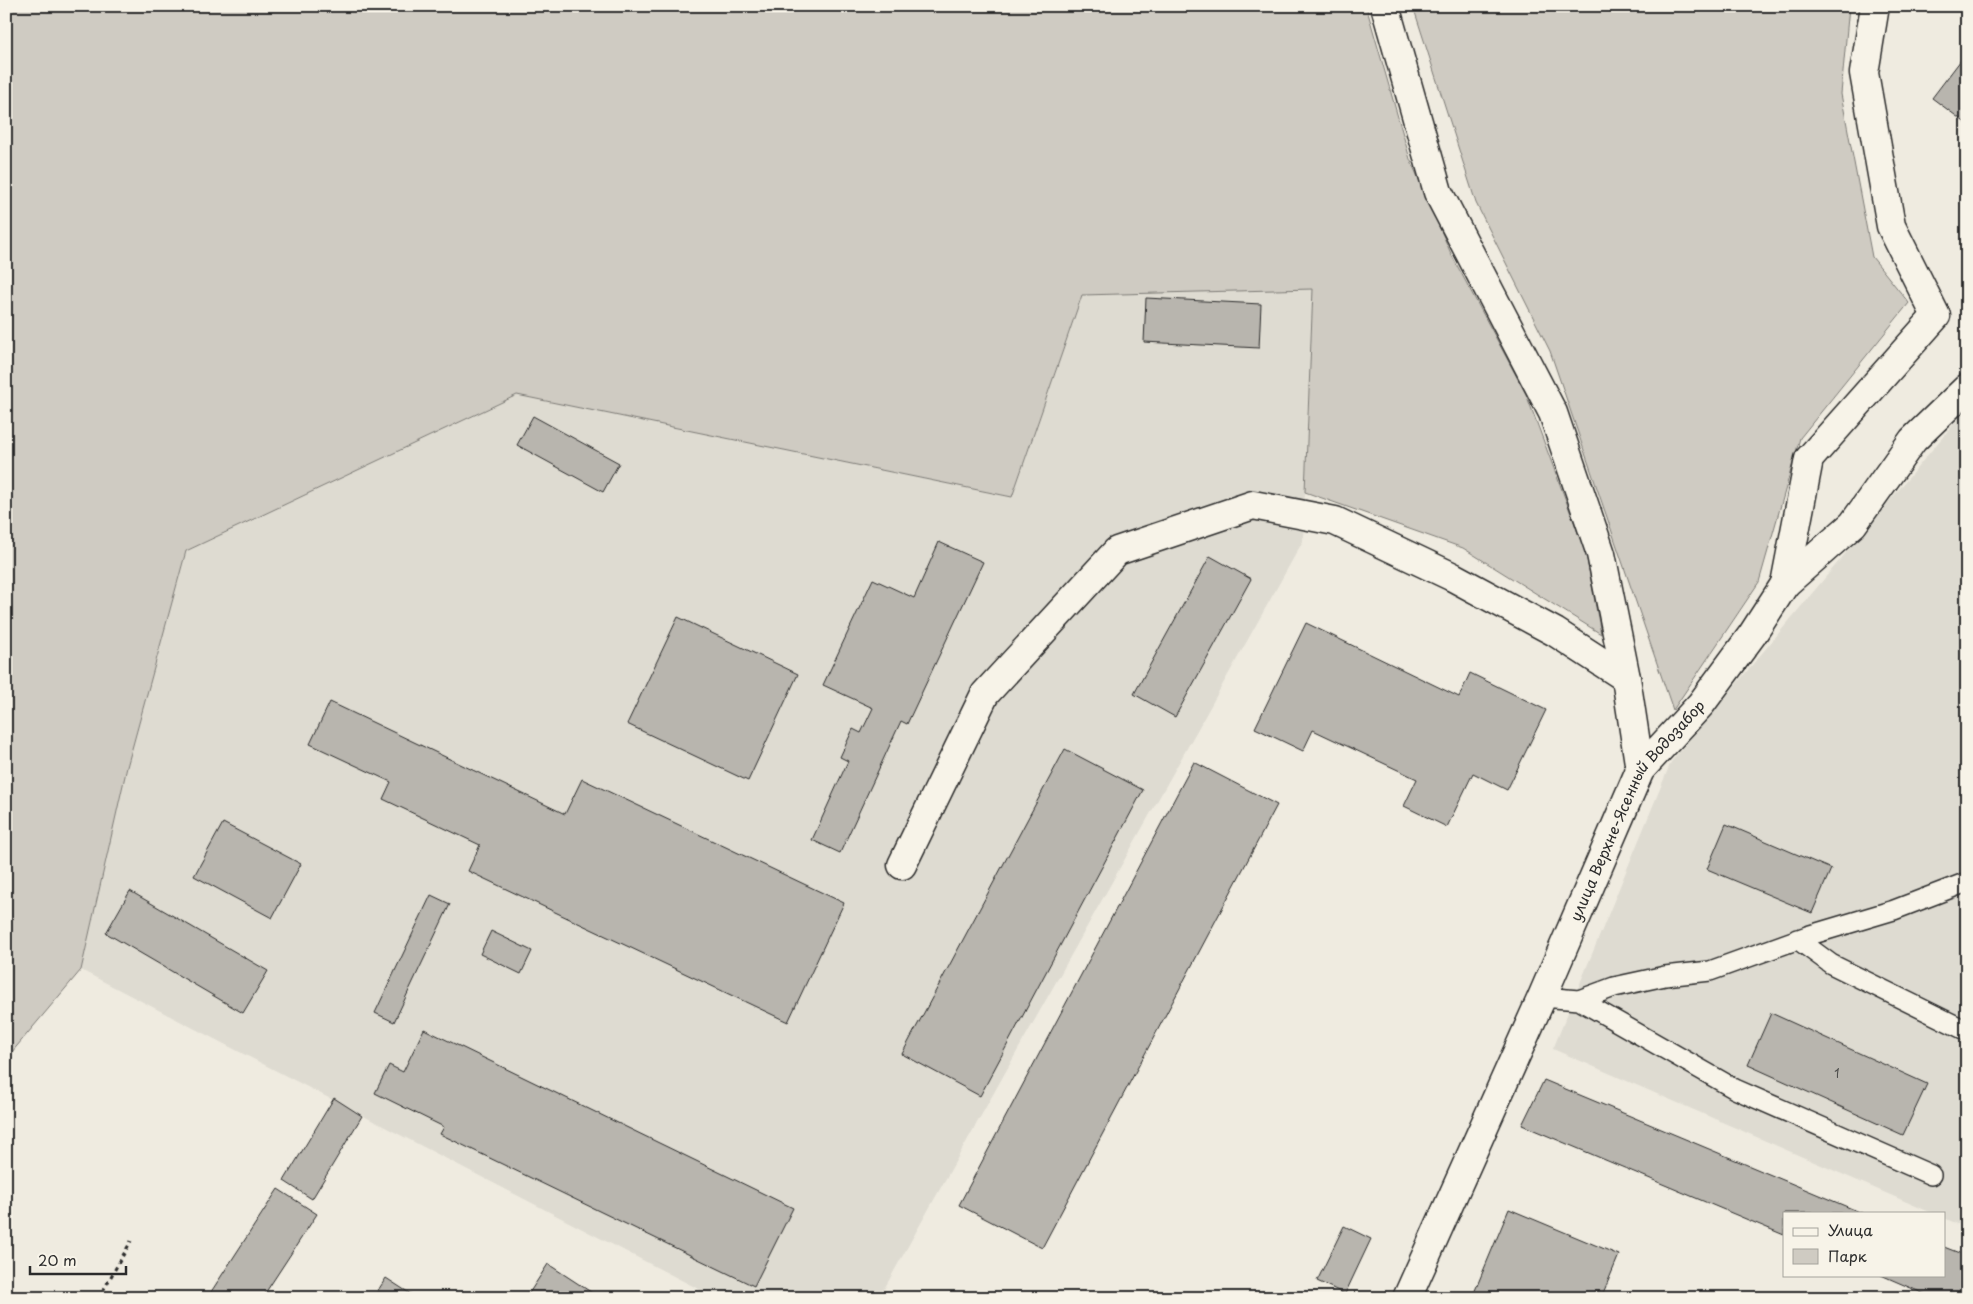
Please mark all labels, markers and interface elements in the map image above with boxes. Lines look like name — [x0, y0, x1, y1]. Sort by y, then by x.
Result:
street label: улица Верхне-Ясенный Водозабор — [1563, 694, 1710, 924]
house number: 1 — [1834, 1064, 1840, 1082]
legend — [1783, 1212, 1946, 1276]
text: Улица — [1828, 1218, 1873, 1241]
scale bar — [30, 1244, 126, 1276]
text: Парк — [1828, 1244, 1867, 1267]
text: 20 m — [38, 1248, 77, 1271]

